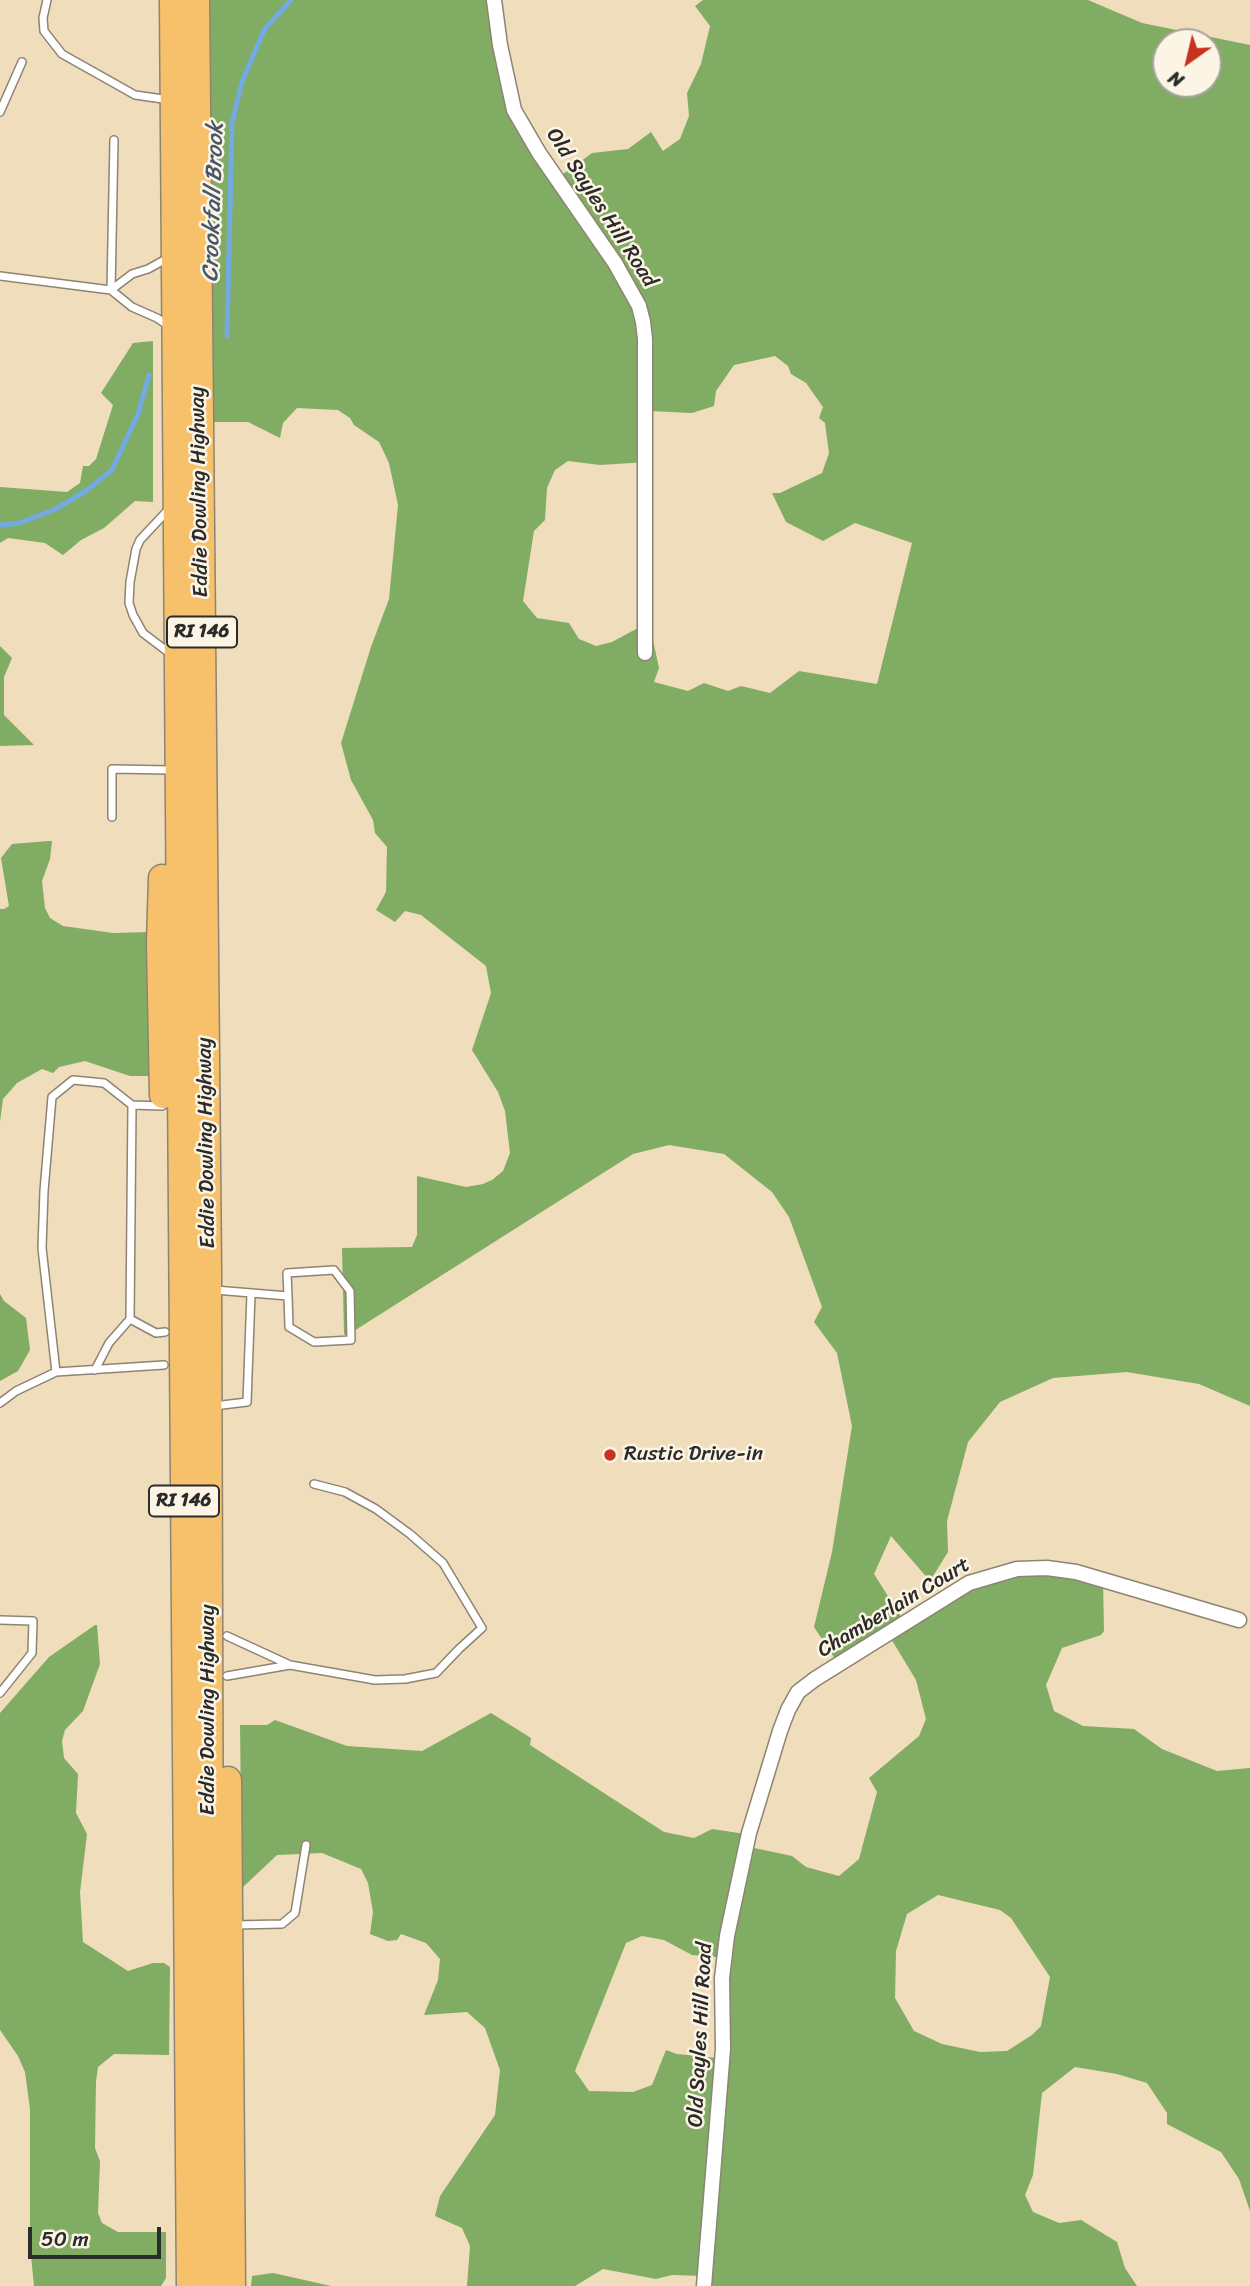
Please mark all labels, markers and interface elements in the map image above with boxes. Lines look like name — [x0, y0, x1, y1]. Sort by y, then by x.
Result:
north arrow — [1152, 28, 1222, 98]
text: N — [1161, 62, 1191, 97]
water label: Crookfall Brook — [197, 122, 231, 282]
street label: Old Sayles Hill Road — [540, 124, 662, 292]
street label: Eddie Dowling Highway — [186, 386, 214, 598]
road number: RI 146 — [167, 617, 237, 648]
street label: Eddie Dowling Highway — [193, 1037, 221, 1249]
place label: Rustic Drive-in — [624, 1442, 763, 1468]
marker: Rustic Drive-in — [602, 1447, 618, 1463]
road number: RI 146 — [149, 1485, 219, 1516]
street label: Chamberlain Court — [813, 1553, 975, 1663]
street label: Eddie Dowling Highway — [196, 1604, 222, 1816]
street label: Old Sayles Hill Road — [684, 1942, 718, 2128]
scale bar — [32, 2212, 164, 2256]
text: 50 m — [41, 2220, 89, 2258]

